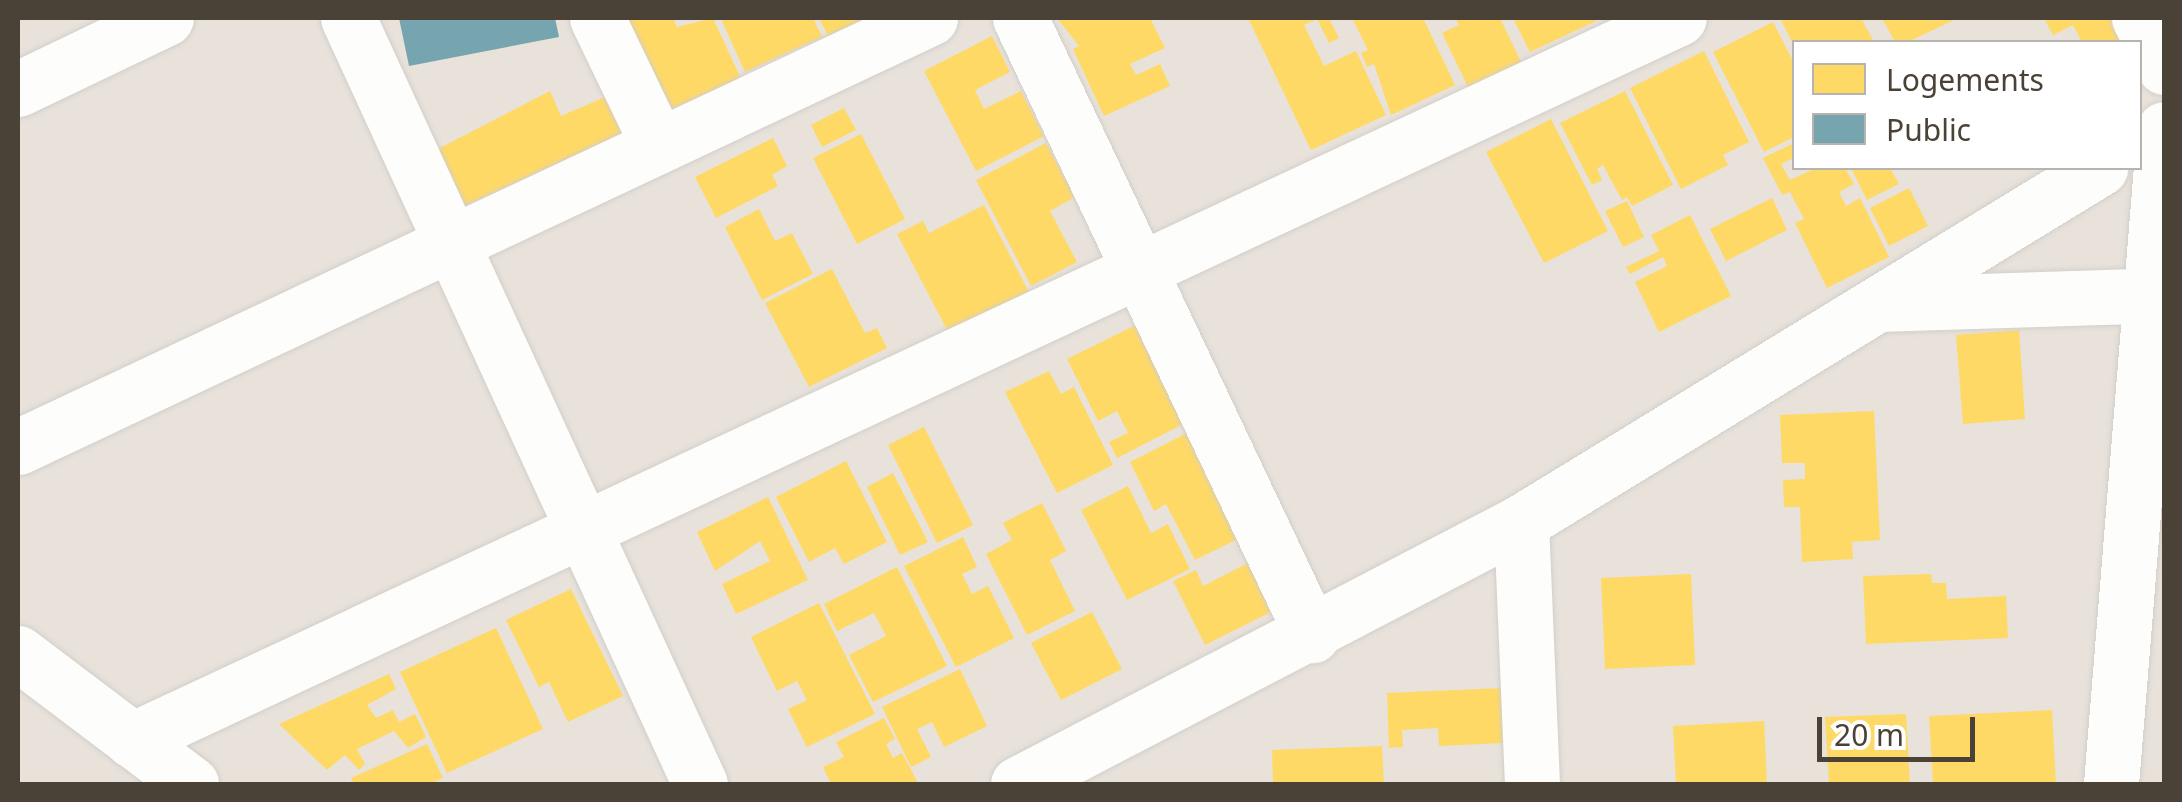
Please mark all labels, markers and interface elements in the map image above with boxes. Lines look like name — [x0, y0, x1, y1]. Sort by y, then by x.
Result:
legend — [1792, 40, 2142, 170]
text: Logements — [1886, 59, 2044, 100]
text: Public — [1886, 109, 1971, 150]
scale bar — [1822, 697, 1980, 759]
text: 20 m — [1834, 714, 1904, 755]

